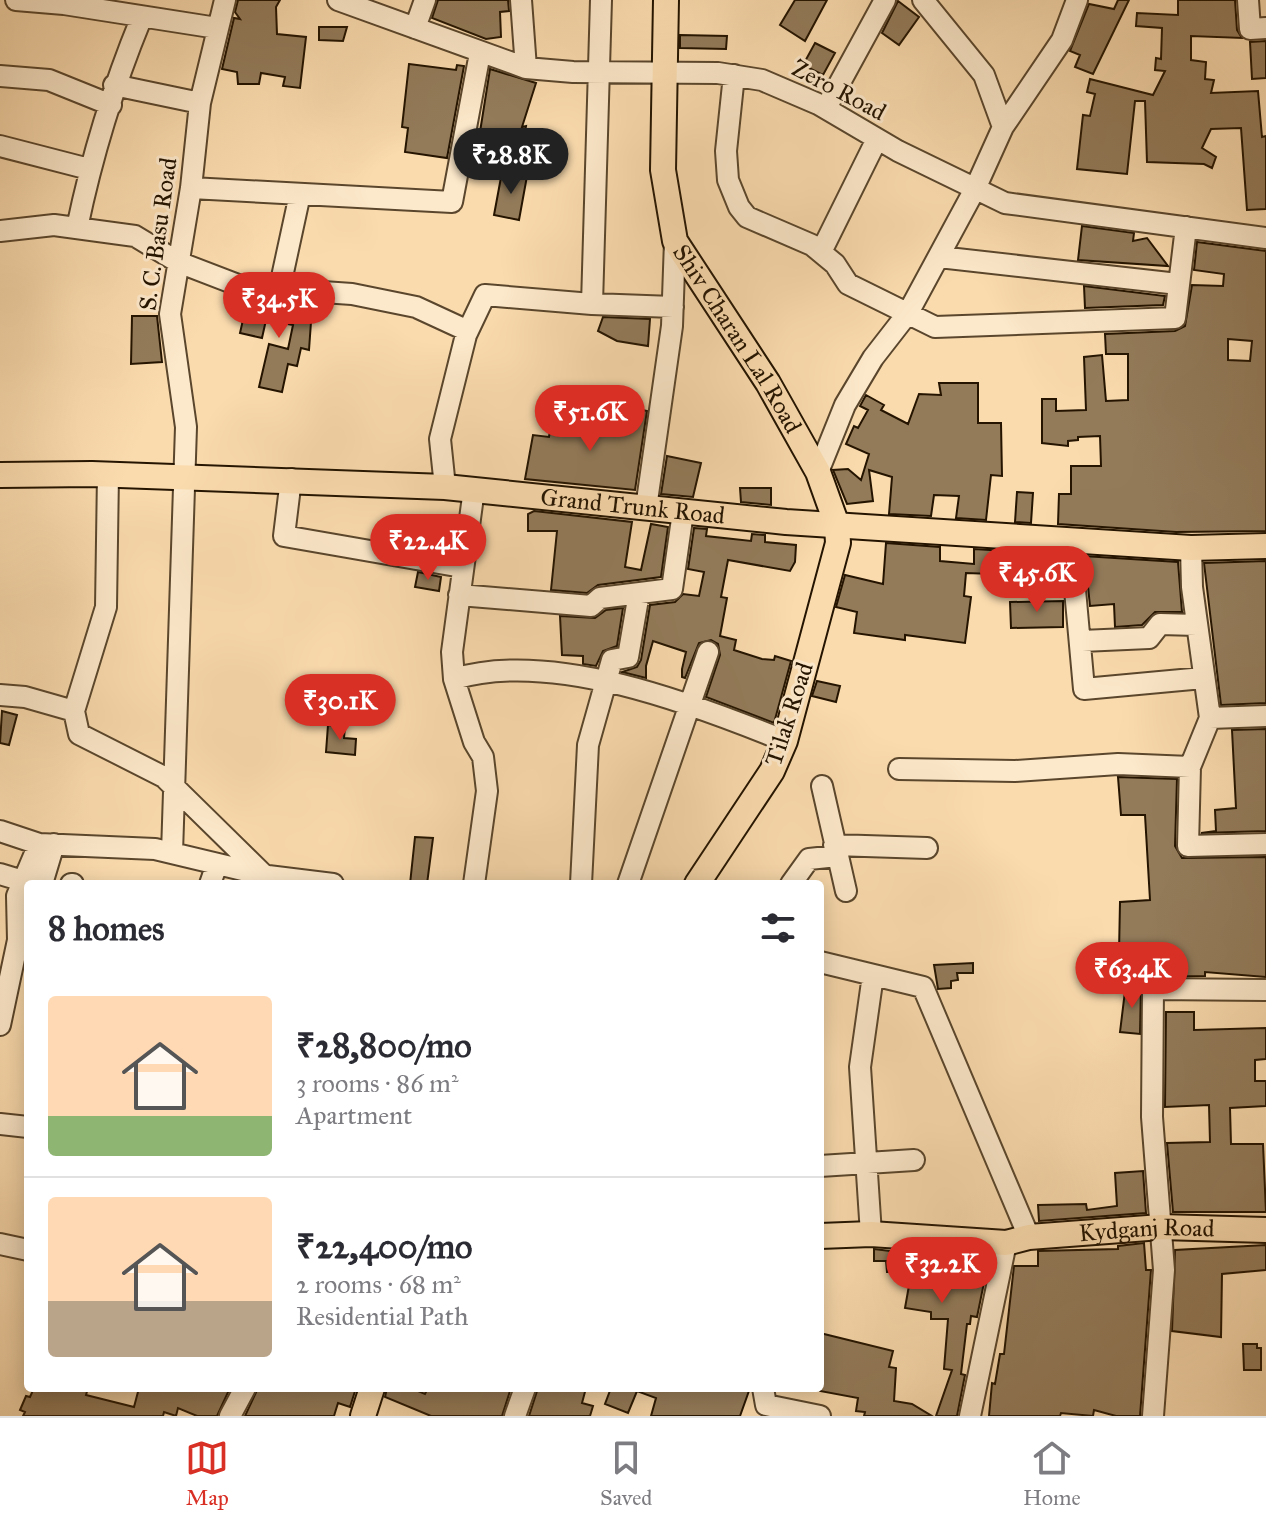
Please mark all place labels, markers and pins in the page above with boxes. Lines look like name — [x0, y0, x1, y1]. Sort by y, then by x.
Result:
pin: ₹28.8K — [446, 128, 576, 196]
pin: ₹34.5K — [214, 272, 344, 340]
pin: ₹51.6K — [525, 385, 655, 453]
pin: ₹22.4K — [363, 514, 493, 582]
pin: ₹45.6K — [972, 546, 1102, 614]
pin: ₹30.1K — [275, 674, 405, 742]
pin: ₹63.4K — [1067, 942, 1197, 1010]
pin: ₹32.2K — [877, 1237, 1007, 1305]

